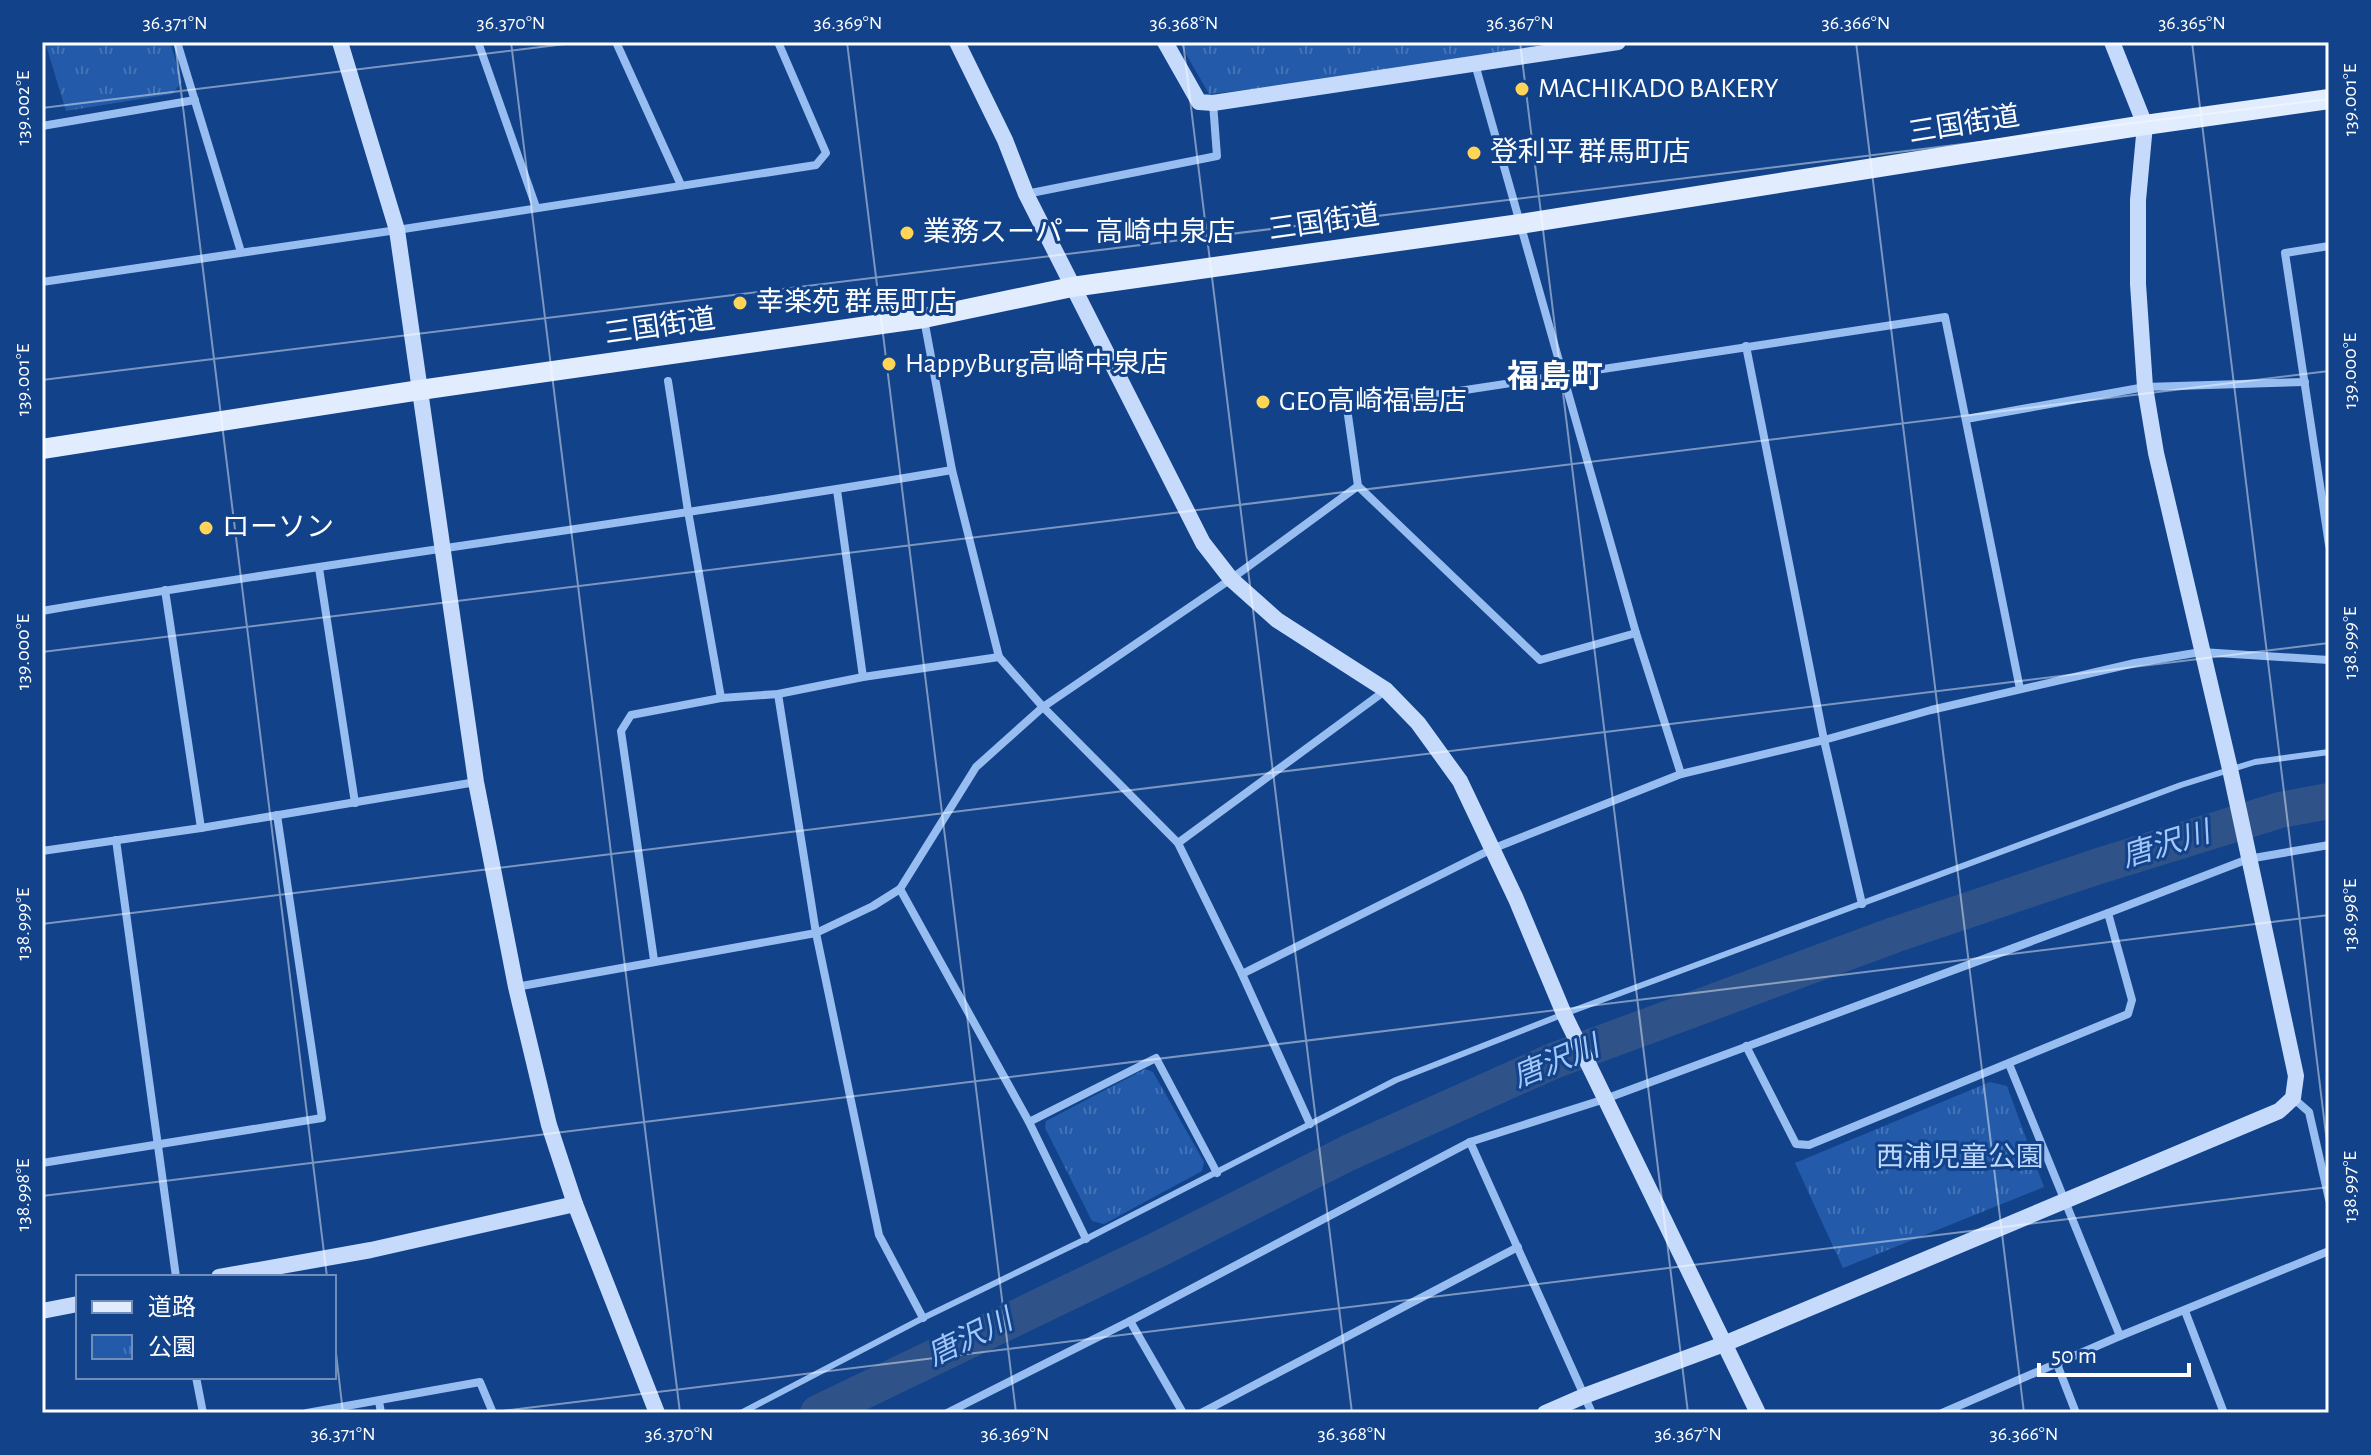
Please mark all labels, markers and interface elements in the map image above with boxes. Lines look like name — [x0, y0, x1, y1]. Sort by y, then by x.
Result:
text: 36.371°N — [142, 13, 208, 33]
text: 36.370°N — [477, 13, 545, 33]
text: 36.369°N — [814, 13, 882, 33]
text: 36.368°N — [1150, 13, 1218, 33]
text: 36.367°N — [1486, 13, 1554, 33]
text: 36.366°N — [1822, 13, 1890, 33]
text: 36.365°N — [2158, 13, 2226, 33]
text: 139.001°E — [2340, 63, 2360, 136]
text: 139.002°E — [13, 70, 33, 145]
place label: MACHIKADO BAKERY — [1538, 75, 1779, 103]
marker: MACHIKADO BAKERY — [1513, 80, 1531, 98]
street label: 三国街道 — [1906, 100, 2022, 148]
place label: 登利平 群馬町店 — [1490, 137, 1691, 167]
marker: 登利平 群馬町店 — [1465, 144, 1483, 162]
street label: 三国街道 — [1266, 199, 1381, 245]
place label: 業務スーパー 高崎中泉店 — [923, 217, 1235, 247]
marker: 業務スーパー 高崎中泉店 — [898, 224, 916, 242]
place label: 幸楽苑 群馬町店 — [756, 287, 957, 317]
marker: 幸楽苑 群馬町店 — [731, 294, 749, 312]
street label: 三国街道 — [602, 303, 717, 349]
text: 139.000°E — [2340, 333, 2360, 409]
text: 139.001°E — [13, 343, 33, 416]
place label: HappyBurg高崎中泉店 — [905, 348, 1168, 378]
marker: HappyBurg高崎中泉店 — [880, 355, 898, 373]
district label: 福島町 — [1507, 359, 1603, 393]
place label: GEO高崎福島店 — [1279, 386, 1467, 416]
marker: GEO高崎福島店 — [1254, 393, 1272, 411]
place label: ローソン — [222, 514, 334, 542]
marker: ローソン — [197, 519, 215, 537]
text: 138.999°E — [2340, 606, 2360, 679]
text: 139.000°E — [13, 614, 33, 690]
water label: 唐沢川 — [2118, 815, 2216, 873]
text: 138.998°E — [2340, 878, 2360, 951]
text: 138.999°E — [13, 887, 33, 960]
water label: 唐沢川 — [1508, 1028, 1606, 1093]
park label: 西浦児童公園 — [1876, 1142, 2044, 1172]
text: 138.997°E — [2340, 1151, 2360, 1223]
text: 138.998°E — [13, 1158, 33, 1231]
legend — [76, 1275, 336, 1379]
text: 道路 — [148, 1294, 196, 1320]
water label: 唐沢川 — [922, 1302, 1020, 1371]
scale bar — [2039, 1327, 2189, 1377]
text: 公園 — [148, 1335, 196, 1360]
text: 50 m — [2051, 1344, 2097, 1368]
text: 36.371°N — [310, 1424, 376, 1444]
text: 36.370°N — [645, 1424, 713, 1444]
text: 36.369°N — [981, 1424, 1049, 1444]
text: 36.368°N — [1318, 1424, 1386, 1444]
text: 36.367°N — [1654, 1424, 1722, 1444]
text: 36.366°N — [1990, 1424, 2058, 1444]

